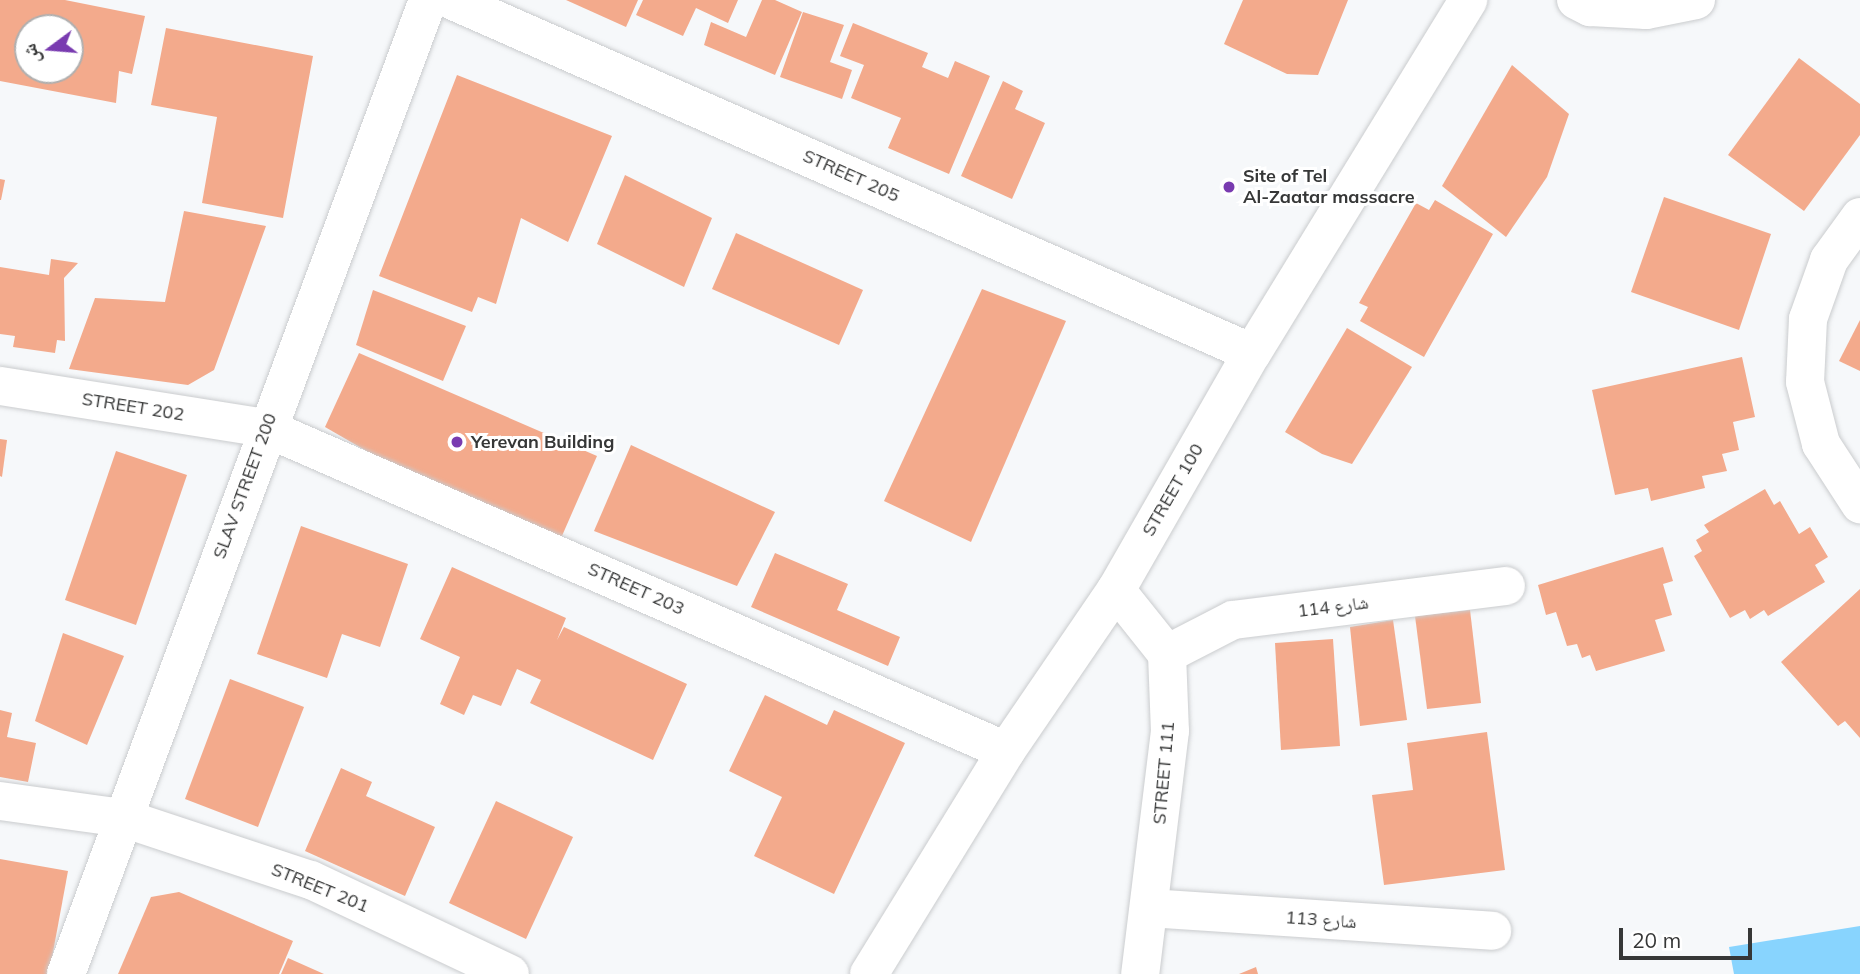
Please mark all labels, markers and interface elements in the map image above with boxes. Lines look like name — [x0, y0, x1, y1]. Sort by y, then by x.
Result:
north arrow — [14, 14, 84, 84]
text: ش — [16, 41, 45, 67]
street label: STREET 205 — [799, 145, 903, 207]
place label: Site of Tel Al-Zaatar massacre — [1243, 166, 1415, 208]
marker: Site of Tel Al-Zaatar massacre — [1221, 179, 1237, 195]
street label: STREET 202 — [80, 388, 186, 426]
street label: SLAV STREET 200 — [209, 410, 281, 562]
place label: Yerevan Building — [471, 431, 614, 453]
marker: Yerevan Building — [449, 434, 465, 450]
street label: STREET 100 — [1138, 440, 1208, 540]
street label: STREET 203 — [584, 558, 688, 620]
street label: شارع 114 — [1296, 592, 1370, 622]
street label: STREET 111 — [1149, 721, 1179, 825]
street label: STREET 201 — [268, 859, 372, 917]
street label: شارع 113 — [1285, 907, 1357, 933]
scale bar — [1622, 914, 1755, 958]
text: 20 m — [1632, 927, 1681, 953]

